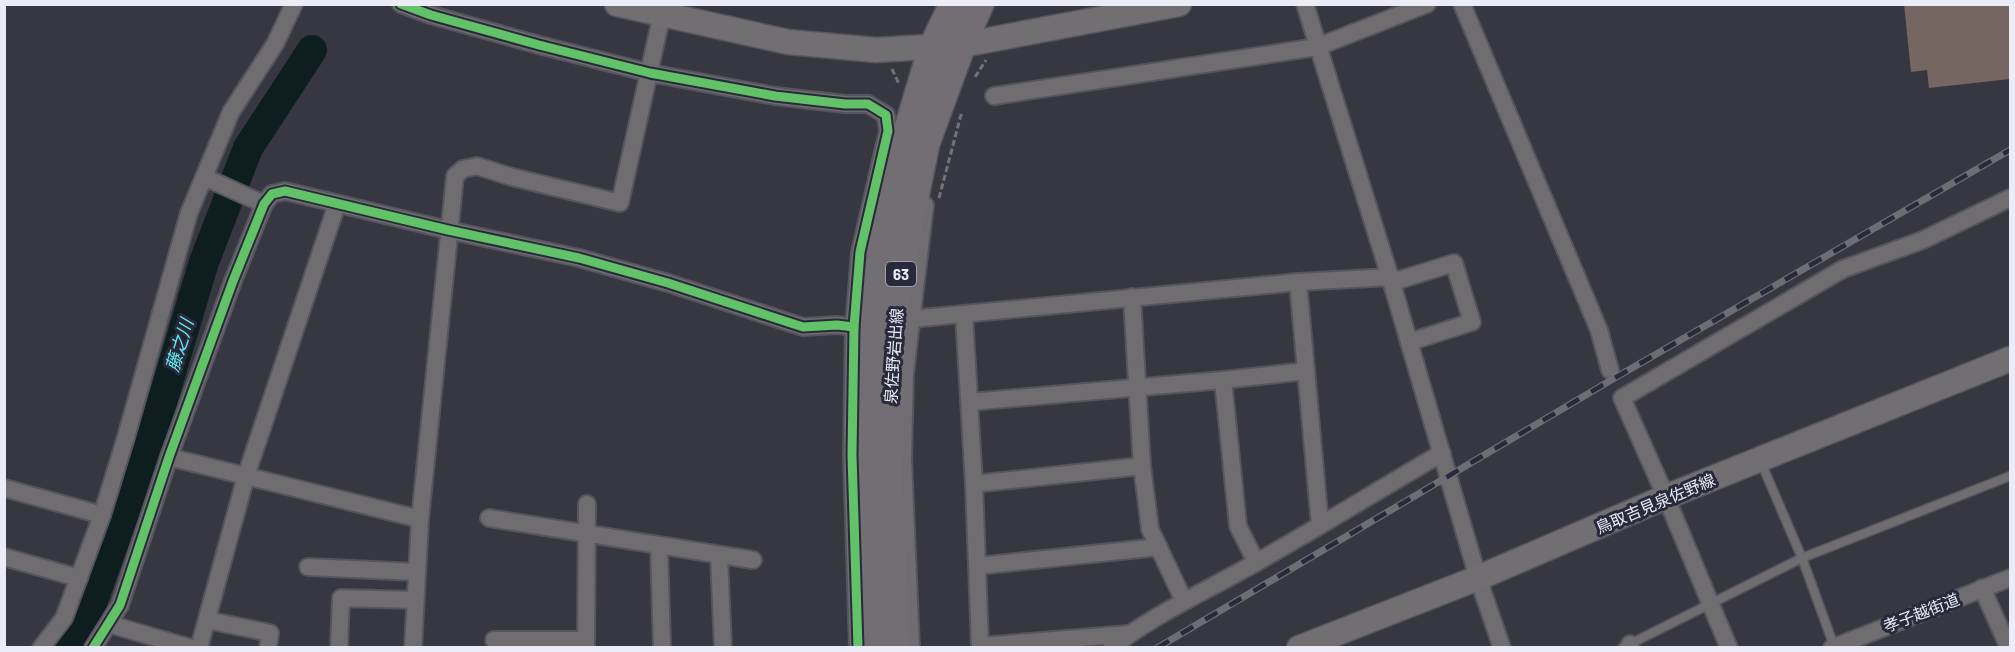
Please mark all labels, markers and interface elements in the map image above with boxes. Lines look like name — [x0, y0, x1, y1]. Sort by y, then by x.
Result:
road number: 63 — [886, 262, 916, 286]
street label: 泉佐野岩出線 — [880, 307, 906, 405]
water label: 藤之川 — [161, 314, 198, 374]
street label: 鳥取吉見泉佐野線 — [1592, 469, 1718, 537]
street label: 孝子越街道 — [1880, 589, 1962, 635]

